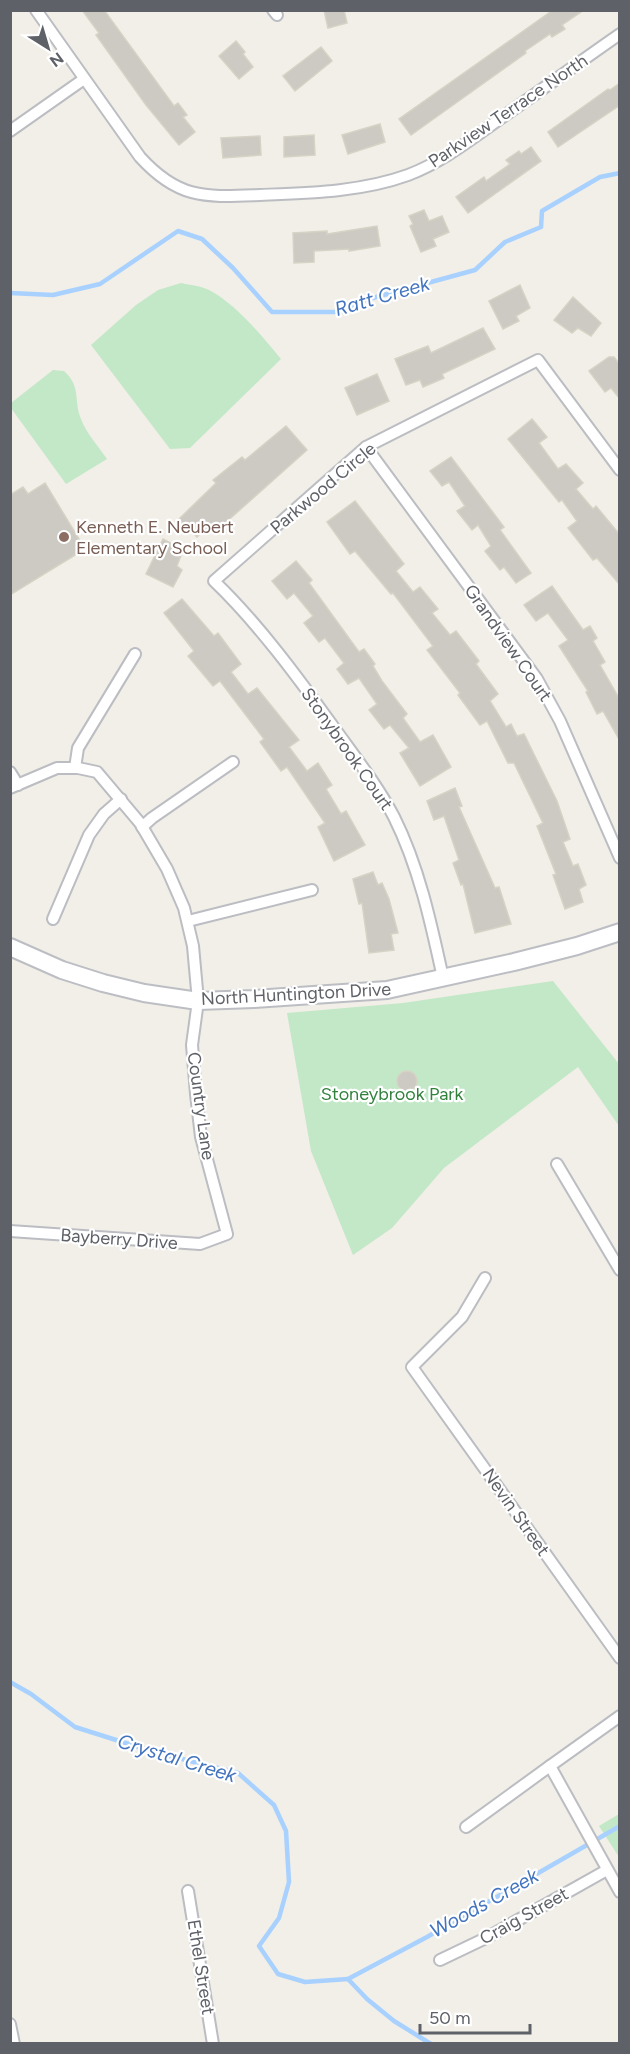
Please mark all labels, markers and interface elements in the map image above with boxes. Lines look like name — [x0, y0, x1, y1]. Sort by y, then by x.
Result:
north arrow — [18, 18, 78, 78]
text: N — [46, 48, 67, 71]
street label: Parkview Terrace North — [424, 50, 592, 172]
water label: Ratt Creek — [332, 271, 433, 321]
street label: Parkwood Circle — [266, 437, 380, 538]
place label: Kenneth E. Neubert Elementary School — [76, 516, 234, 559]
marker: Kenneth E. Neubert Elementary School — [57, 530, 71, 544]
street label: Grandview Court — [460, 580, 557, 706]
street label: Stonybrook Court — [296, 683, 398, 815]
street label: North Huntington Drive — [200, 978, 392, 1010]
street label: Country Lane — [183, 1051, 219, 1162]
park label: Stoneybrook Park — [321, 1083, 463, 1105]
street label: Bayberry Drive — [60, 1224, 179, 1254]
street label: Nevin Street — [478, 1464, 554, 1560]
water label: Crystal Creek — [115, 1729, 240, 1788]
water label: Woods Creek — [425, 1863, 544, 1943]
street label: Craig Street — [476, 1883, 572, 1949]
street label: Ethel Street — [183, 1918, 219, 2016]
scale bar — [420, 1997, 530, 2035]
text: 50 m — [429, 2007, 471, 2029]

